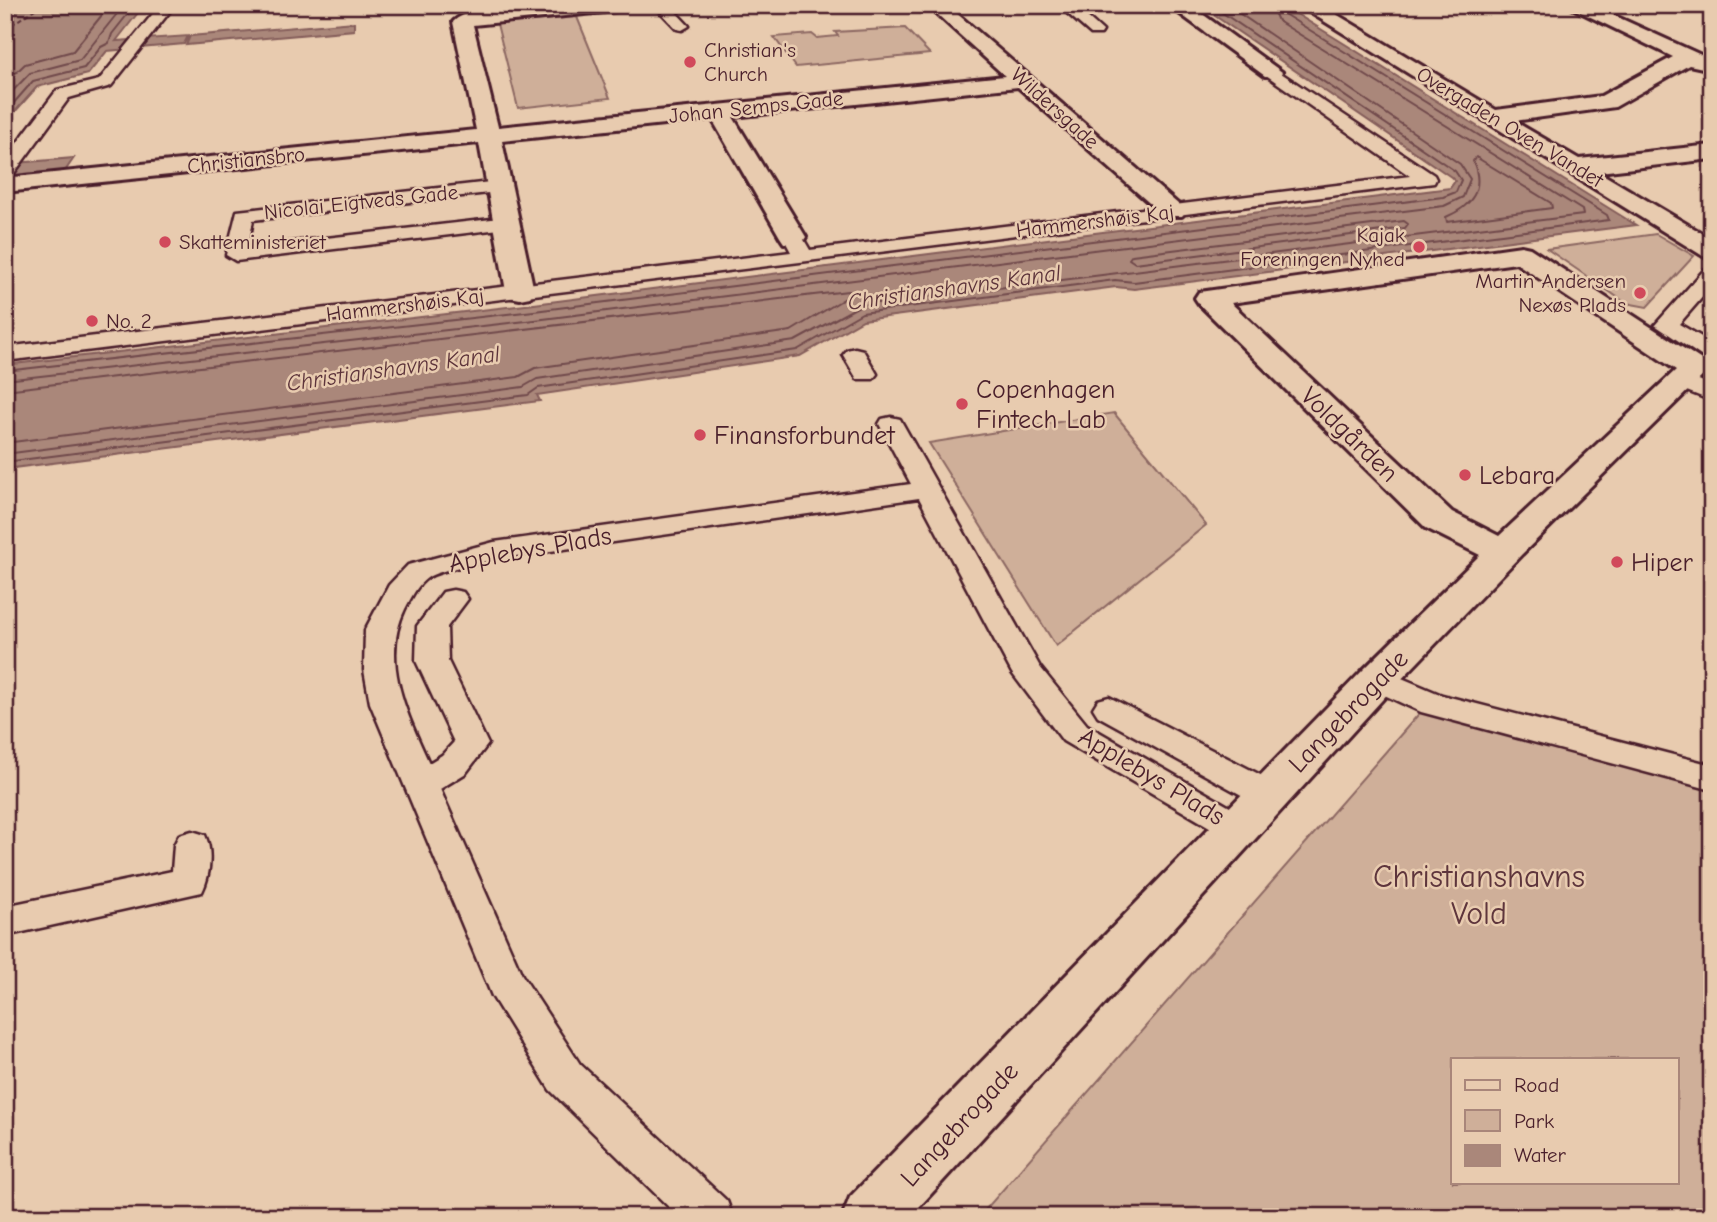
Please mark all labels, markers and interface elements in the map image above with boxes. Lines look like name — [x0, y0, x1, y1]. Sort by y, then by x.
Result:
place label: Christian's Church — [704, 38, 796, 86]
marker: Christian's Church — [682, 54, 698, 70]
street label: Wildersgade — [1006, 62, 1104, 154]
street label: Overgaden Oven Vandet — [1412, 62, 1609, 193]
street label: Johan Semps Gade — [668, 86, 844, 128]
street label: Christiansbro — [186, 142, 306, 178]
street label: Nicolai Eigtveds Gade — [263, 180, 459, 224]
street label: Hammershøis Kaj — [1015, 199, 1175, 243]
place label: Kajak Foreningen Nyhed — [1240, 223, 1405, 271]
place label: Skatteministeriet — [179, 230, 327, 254]
marker: Skatteministeriet — [157, 234, 173, 250]
marker: Kajak Foreningen Nyhed — [1411, 239, 1427, 255]
water label: Christianshavns Kanal — [846, 259, 1063, 316]
place label: Martin Andersen Nexøs Plads — [1475, 269, 1626, 317]
street label: Hammershøis Kaj — [325, 283, 485, 327]
marker: Martin Andersen Nexøs Plads — [1632, 285, 1648, 301]
place label: No. 2 — [106, 309, 152, 333]
marker: No. 2 — [84, 313, 100, 329]
water label: Christianshavns Kanal — [285, 340, 502, 397]
place label: Copenhagen Fintech Lab — [976, 375, 1115, 435]
street label: Voldgården — [1294, 381, 1404, 488]
marker: Copenhagen Fintech Lab — [954, 396, 970, 412]
place label: Finansforbundet — [714, 421, 896, 451]
marker: Finansforbundet — [692, 427, 708, 443]
place label: Lebara — [1479, 461, 1555, 491]
marker: Lebara — [1457, 467, 1473, 483]
street label: Applebys Plads — [447, 521, 614, 579]
place label: Hiper — [1631, 548, 1694, 578]
marker: Hiper — [1609, 554, 1625, 570]
street label: Langebrogade — [1283, 644, 1415, 779]
street label: Applebys Plads — [1073, 722, 1230, 832]
park label: Christianshavns Vold — [1373, 858, 1585, 932]
street label: Langebrogade — [895, 1056, 1025, 1193]
legend — [1451, 1058, 1678, 1184]
text: Road — [1514, 1073, 1559, 1097]
text: Park — [1514, 1109, 1554, 1133]
text: Water — [1514, 1143, 1567, 1167]

